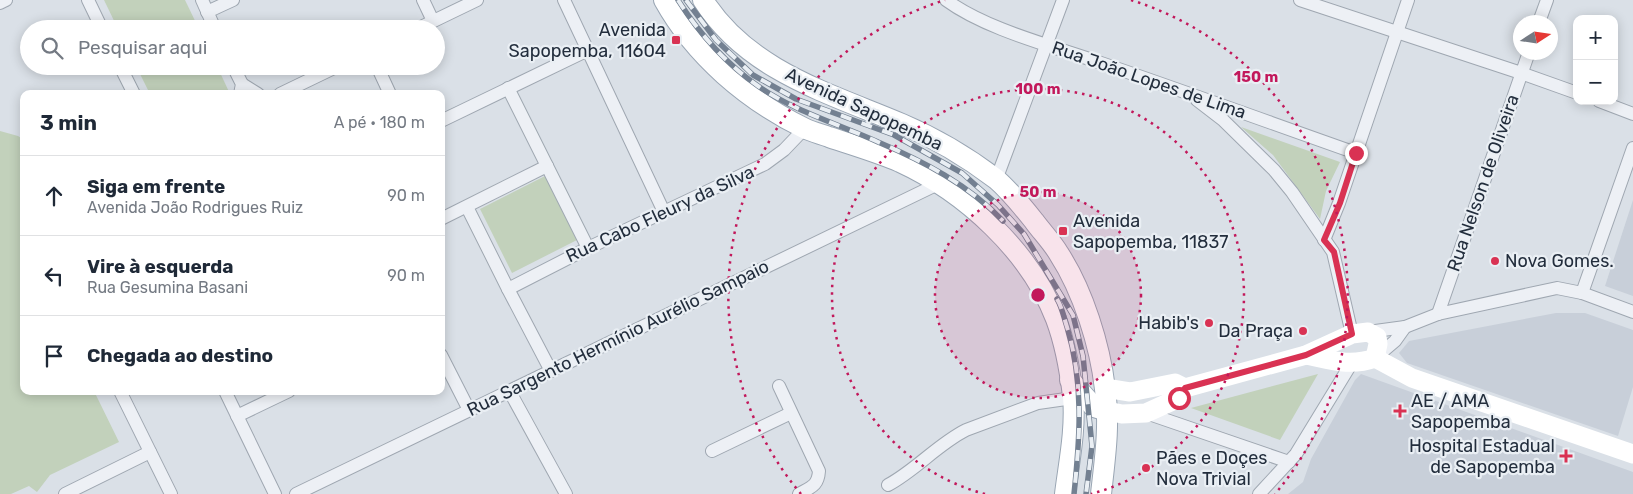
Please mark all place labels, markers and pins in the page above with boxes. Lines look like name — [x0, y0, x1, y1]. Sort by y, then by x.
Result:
place label: Avenida Sapopemba, 11604 — [509, 19, 666, 62]
marker: Avenida Sapopemba, 11604 — [670, 34, 682, 46]
place label: Avenida Sapopemba, 11837 — [1073, 210, 1228, 253]
marker: Avenida Sapopemba, 11837 — [1057, 225, 1069, 237]
place label: Nova Gomes. — [1505, 250, 1614, 272]
marker: Nova Gomes. — [1489, 255, 1501, 267]
centre of rings — [1029, 286, 1047, 304]
place label: Habib's — [1138, 312, 1199, 334]
marker: Habib's — [1203, 317, 1215, 329]
place label: Da Praça — [1218, 320, 1293, 342]
marker: Da Praça — [1297, 325, 1309, 337]
place label: AE / AMA Sapopemba — [1411, 390, 1511, 433]
marker: AE / AMA Sapopemba — [1393, 404, 1407, 418]
place label: Hospital Estadual de Sapopemba — [1409, 435, 1555, 478]
place label: Pães e Doçes Nova Trivial — [1156, 447, 1267, 490]
marker: Hospital Estadual de Sapopemba — [1559, 449, 1573, 463]
marker: Pães e Doçes Nova Trivial — [1140, 462, 1152, 474]

